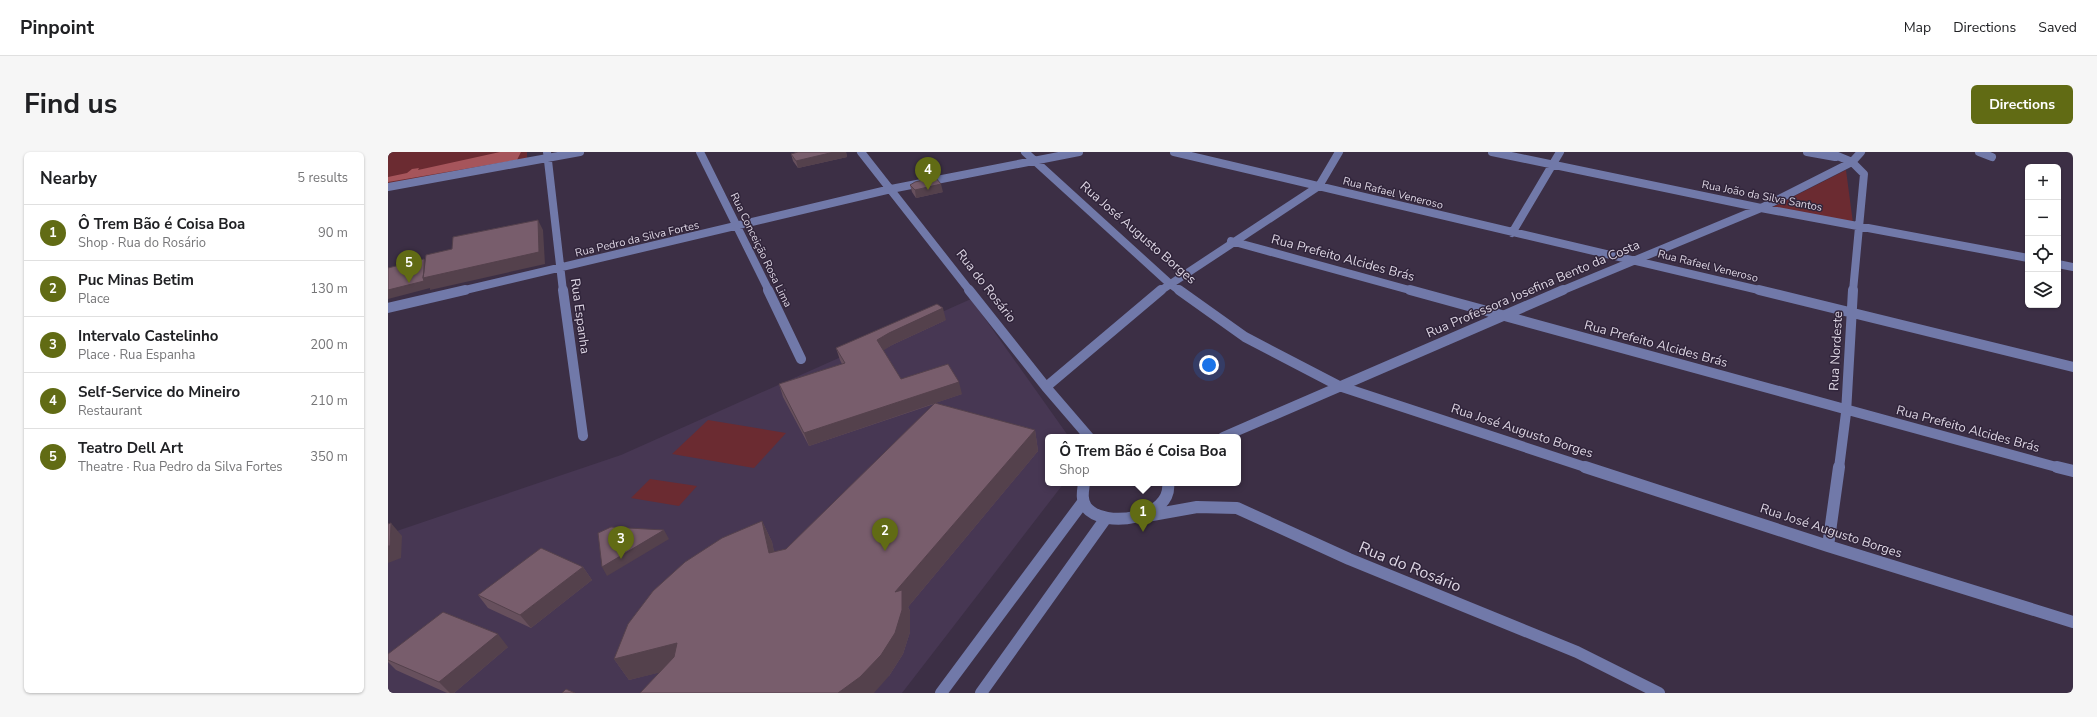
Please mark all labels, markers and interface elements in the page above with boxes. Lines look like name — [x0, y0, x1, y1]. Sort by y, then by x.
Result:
text: Pinpoint — [20, 15, 94, 41]
text: Map — [1904, 18, 1931, 37]
text: Directions — [1953, 18, 2016, 37]
text: Saved — [2038, 18, 2077, 37]
text: Find us — [24, 85, 118, 123]
button: Directions — [1971, 85, 2073, 124]
pin: 4 — [915, 157, 941, 190]
map controls — [2025, 164, 2061, 308]
button: + — [2025, 164, 2061, 200]
text: Nearby — [40, 167, 97, 190]
text: 5 results — [297, 169, 348, 187]
street label: Rua Rafael Veneroso — [1341, 173, 1445, 213]
street label: Rua João da Silva Santos — [1700, 177, 1824, 215]
street label: Rua José Augusto Borges — [1076, 178, 1200, 288]
street label: Rua Conceição Rosa Lima — [727, 190, 795, 310]
button: − — [2025, 200, 2061, 236]
text: Ô Trem Bão é Coisa Boa — [78, 214, 245, 234]
street label: Rua Pedro da Silva Fortes — [574, 217, 700, 261]
text: 1 — [49, 224, 57, 242]
text: 90 m — [318, 224, 348, 242]
street label: Rua Prefeito Alcides Brás — [1269, 230, 1417, 286]
text: Shop · Rua do Rosário — [78, 234, 206, 252]
street label: Rua Professora Josefina Bento da Costa — [1424, 236, 1642, 342]
button: locate — [2025, 236, 2061, 272]
street label: Rua do Rosário — [952, 246, 1020, 326]
street label: Rua Rafael Veneroso — [1656, 246, 1760, 286]
pin: 5 — [396, 250, 422, 283]
text: Puc Minas Betim — [78, 270, 194, 290]
button: layers — [2025, 272, 2061, 308]
street label: Rua Espanha — [566, 277, 594, 355]
text: 2 — [49, 280, 57, 298]
text: 130 m — [310, 280, 348, 298]
text: Place — [78, 290, 110, 308]
street label: Rua Nordeste — [1825, 311, 1847, 391]
street label: Rua Prefeito Alcides Brás — [1582, 316, 1730, 372]
text: Intervalo Castelinho — [78, 326, 218, 346]
text: 3 — [49, 336, 57, 354]
text: 200 m — [310, 336, 348, 354]
text: Place · Rua Espanha — [78, 346, 196, 364]
your location — [1199, 355, 1219, 375]
text: Self-Service do Mineiro — [78, 382, 240, 402]
text: 4 — [49, 392, 57, 410]
text: 210 m — [310, 392, 348, 410]
street label: Rua José Augusto Borges — [1449, 400, 1595, 462]
street label: Rua Prefeito Alcides Brás — [1894, 401, 2042, 457]
text: Restaurant — [78, 402, 142, 420]
popup — [1045, 434, 1241, 486]
text: Teatro Dell Art — [78, 438, 183, 458]
text: Ô Trem Bão é Coisa Boa — [1059, 441, 1227, 461]
text: 5 — [49, 448, 57, 466]
text: 350 m — [310, 448, 348, 466]
text: Theatre · Rua Pedro da Silva Fortes — [78, 458, 283, 476]
text: Shop — [1059, 461, 1090, 479]
pin: 1 — [1130, 499, 1156, 532]
street label: Rua José Augusto Borges — [1758, 500, 1904, 562]
pin: 2 — [872, 518, 898, 551]
pin: 3 — [608, 526, 634, 559]
street label: Rua do Rosário — [1356, 536, 1465, 598]

